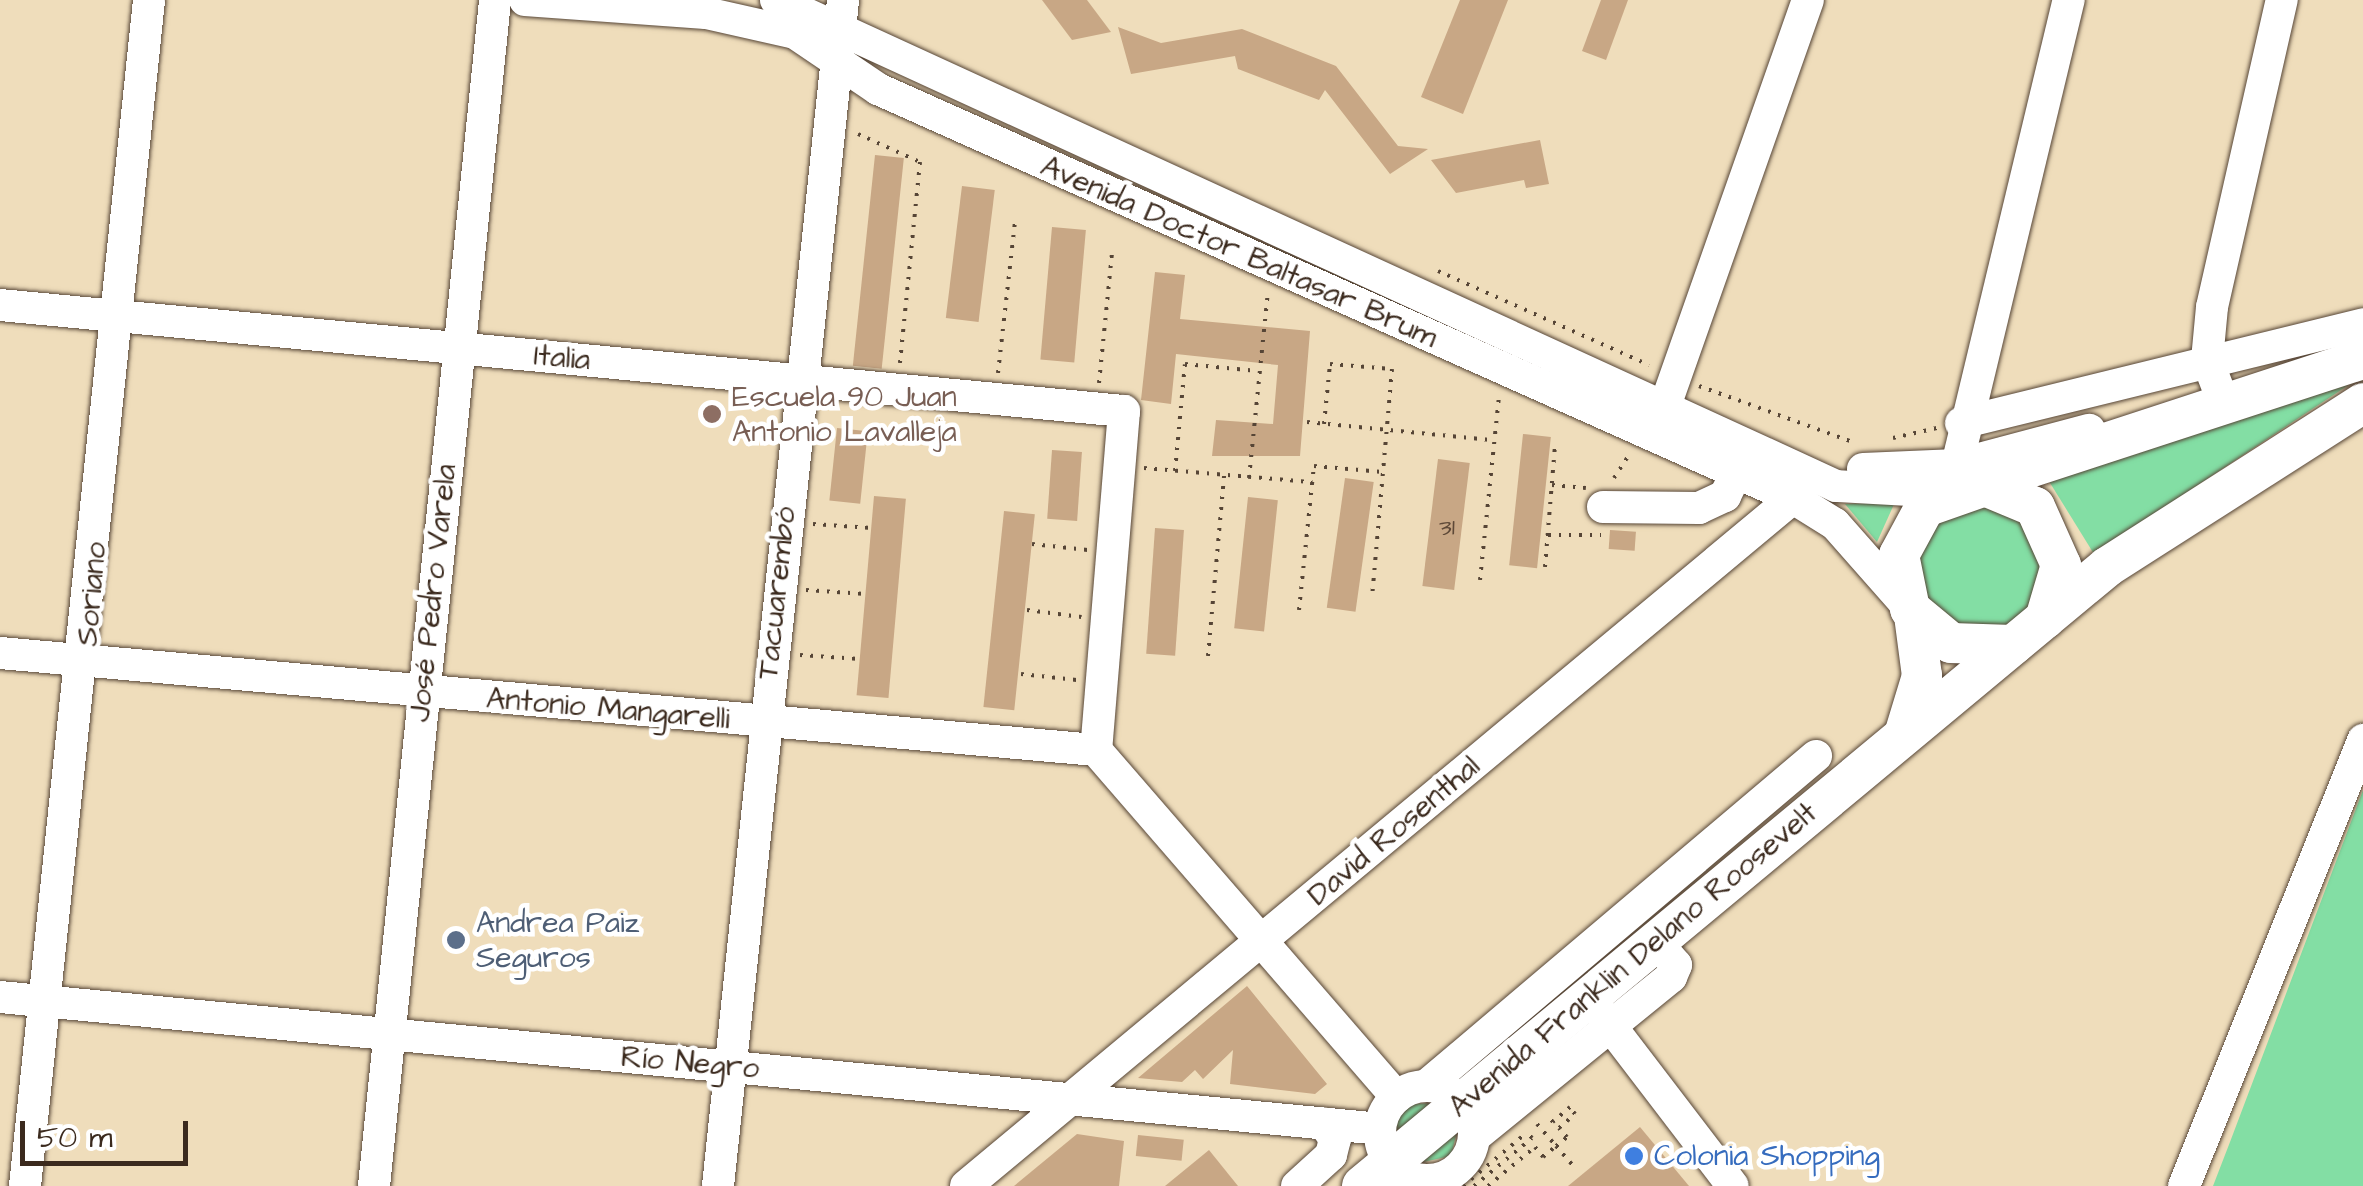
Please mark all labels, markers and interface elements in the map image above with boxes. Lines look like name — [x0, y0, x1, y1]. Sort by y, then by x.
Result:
street label: Avenida Doctor Baltasar Brum — [1035, 148, 1443, 356]
street label: Italia — [532, 338, 592, 378]
place label: Escuela 90 Juan Antonio Lavalleja — [732, 379, 957, 450]
marker: Escuela 90 Juan Antonio Lavalleja — [701, 403, 723, 425]
street label: José Pedro Varela — [402, 462, 464, 724]
street label: Tacuarembó — [750, 505, 804, 681]
house number: 31 — [1439, 513, 1455, 543]
street label: Soriano — [70, 540, 114, 648]
street label: Antonio Mangarelli — [485, 680, 731, 738]
street label: David Rosenthal — [1301, 749, 1487, 913]
street label: Avenida Franklin Delano Roosevelt — [1441, 795, 1825, 1125]
place label: Andrea Paiz Seguros — [476, 905, 639, 976]
marker: Andrea Paiz Seguros — [445, 929, 467, 951]
street label: Río Negro — [619, 1039, 761, 1087]
scale bar — [25, 1101, 192, 1163]
text: 50 m — [37, 1117, 113, 1159]
place label: Colonia Shopping — [1654, 1138, 1880, 1174]
marker: Colonia Shopping — [1623, 1145, 1645, 1167]

